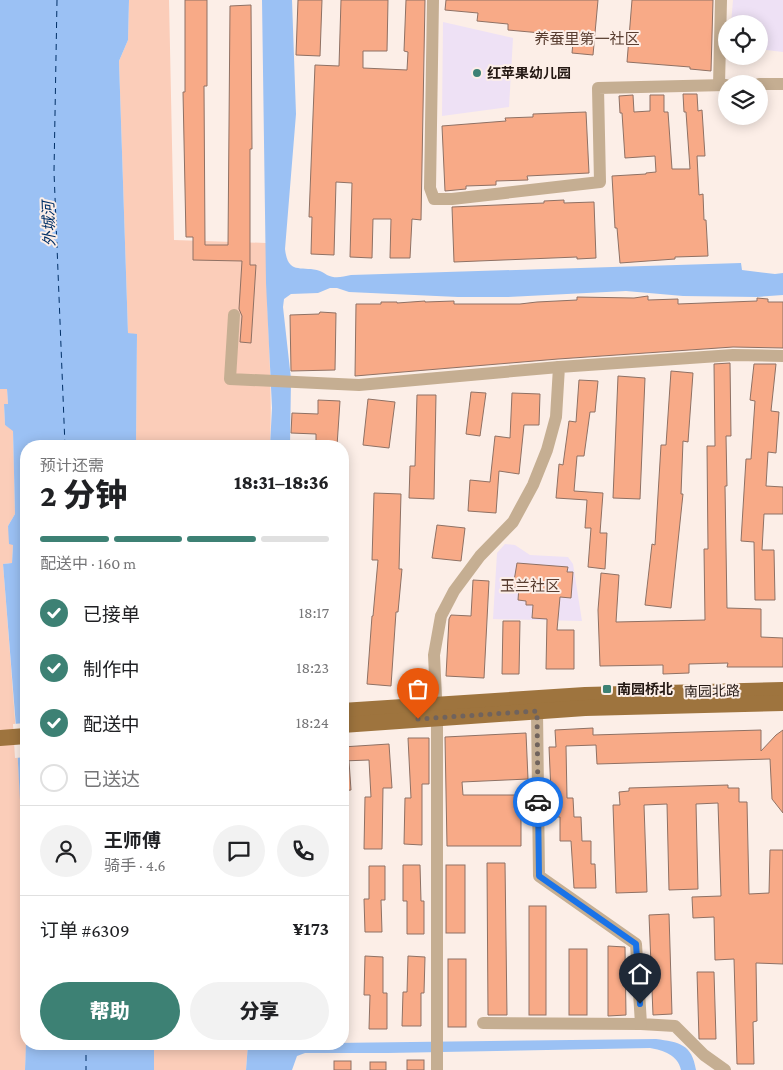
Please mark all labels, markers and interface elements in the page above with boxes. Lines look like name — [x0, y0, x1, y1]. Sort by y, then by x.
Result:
map controls — [718, 15, 768, 125]
button: locate — [718, 15, 768, 65]
district label: 养蚕里第一社区 — [534, 31, 640, 47]
place label: 红苹果幼儿园 — [487, 65, 571, 81]
marker: 红苹果幼儿园 — [471, 67, 483, 79]
button: layers — [718, 75, 768, 125]
water label: 外城河 — [40, 198, 58, 247]
text: 预计还需 — [40, 457, 104, 474]
text: 18:31–18:36 — [234, 472, 329, 493]
text: 2 分钟 — [40, 477, 127, 513]
text: 配送中 · 160 m — [40, 555, 136, 572]
district label: 玉兰社区 — [500, 578, 560, 594]
icon: check — [40, 599, 68, 627]
text: 已接单 — [83, 604, 140, 625]
text: 18:17 — [299, 604, 329, 621]
icon: check — [40, 654, 68, 682]
text: 制作中 — [83, 659, 140, 680]
text: 18:23 — [296, 659, 329, 676]
pin — [397, 668, 439, 719]
icon: bag — [404, 675, 432, 703]
place label: 南园桥北 — [617, 681, 673, 697]
marker: 南园桥北 — [601, 683, 613, 695]
street label: 南园北路 — [684, 683, 740, 699]
icon: check — [40, 709, 68, 737]
text: 配送中 — [83, 714, 140, 735]
text: 18:24 — [296, 714, 329, 731]
text: 已送达 — [83, 769, 140, 790]
courier — [513, 777, 563, 827]
icon: car — [524, 788, 552, 816]
button: person — [40, 825, 92, 877]
button: chat — [213, 825, 265, 877]
button: phone — [277, 825, 329, 877]
text: 王师傅 — [104, 830, 161, 851]
text: 骑手 · 4.6 — [104, 857, 166, 874]
text: ¥173 — [293, 918, 329, 939]
text: 订单 #6309 — [40, 920, 130, 941]
pin — [619, 953, 661, 1004]
icon: home — [626, 960, 654, 988]
button: 帮助 — [40, 982, 180, 1040]
button: 分享 — [190, 982, 329, 1040]

